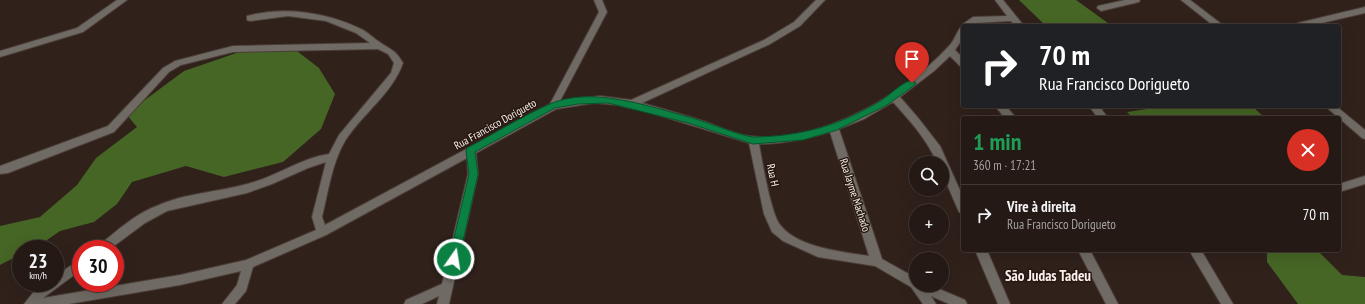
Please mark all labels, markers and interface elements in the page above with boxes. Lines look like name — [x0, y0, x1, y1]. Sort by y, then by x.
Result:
text: 70 m — [1039, 36, 1090, 73]
icon: right — [973, 40, 1025, 92]
pin — [895, 42, 929, 83]
icon: arrive — [901, 48, 923, 70]
text: Rua Francisco Dorigueto — [1039, 72, 1190, 95]
street label: Rua Francisco Dorigueto — [451, 95, 539, 152]
text: 1 min — [973, 126, 1021, 157]
button: close — [1287, 129, 1329, 171]
map controls — [909, 156, 949, 292]
button: search — [909, 156, 949, 196]
street label: Rua Jayme Machado — [837, 157, 873, 234]
text: 360 m · 17:21 — [973, 157, 1036, 174]
street label: Rua H — [764, 162, 782, 188]
text: Vire à direita — [1007, 197, 1076, 216]
button: + — [909, 204, 949, 244]
icon: right — [973, 204, 995, 226]
text: 70 m — [1303, 205, 1329, 224]
text: Rua Francisco Dorigueto — [1007, 216, 1116, 233]
position arrow — [433, 238, 475, 280]
speed limit sign: 30 — [72, 240, 124, 292]
text: 23 — [28, 248, 48, 274]
button: − — [909, 252, 949, 292]
district label: São Judas Tadeu — [1005, 266, 1091, 285]
text: km/h — [29, 269, 47, 282]

